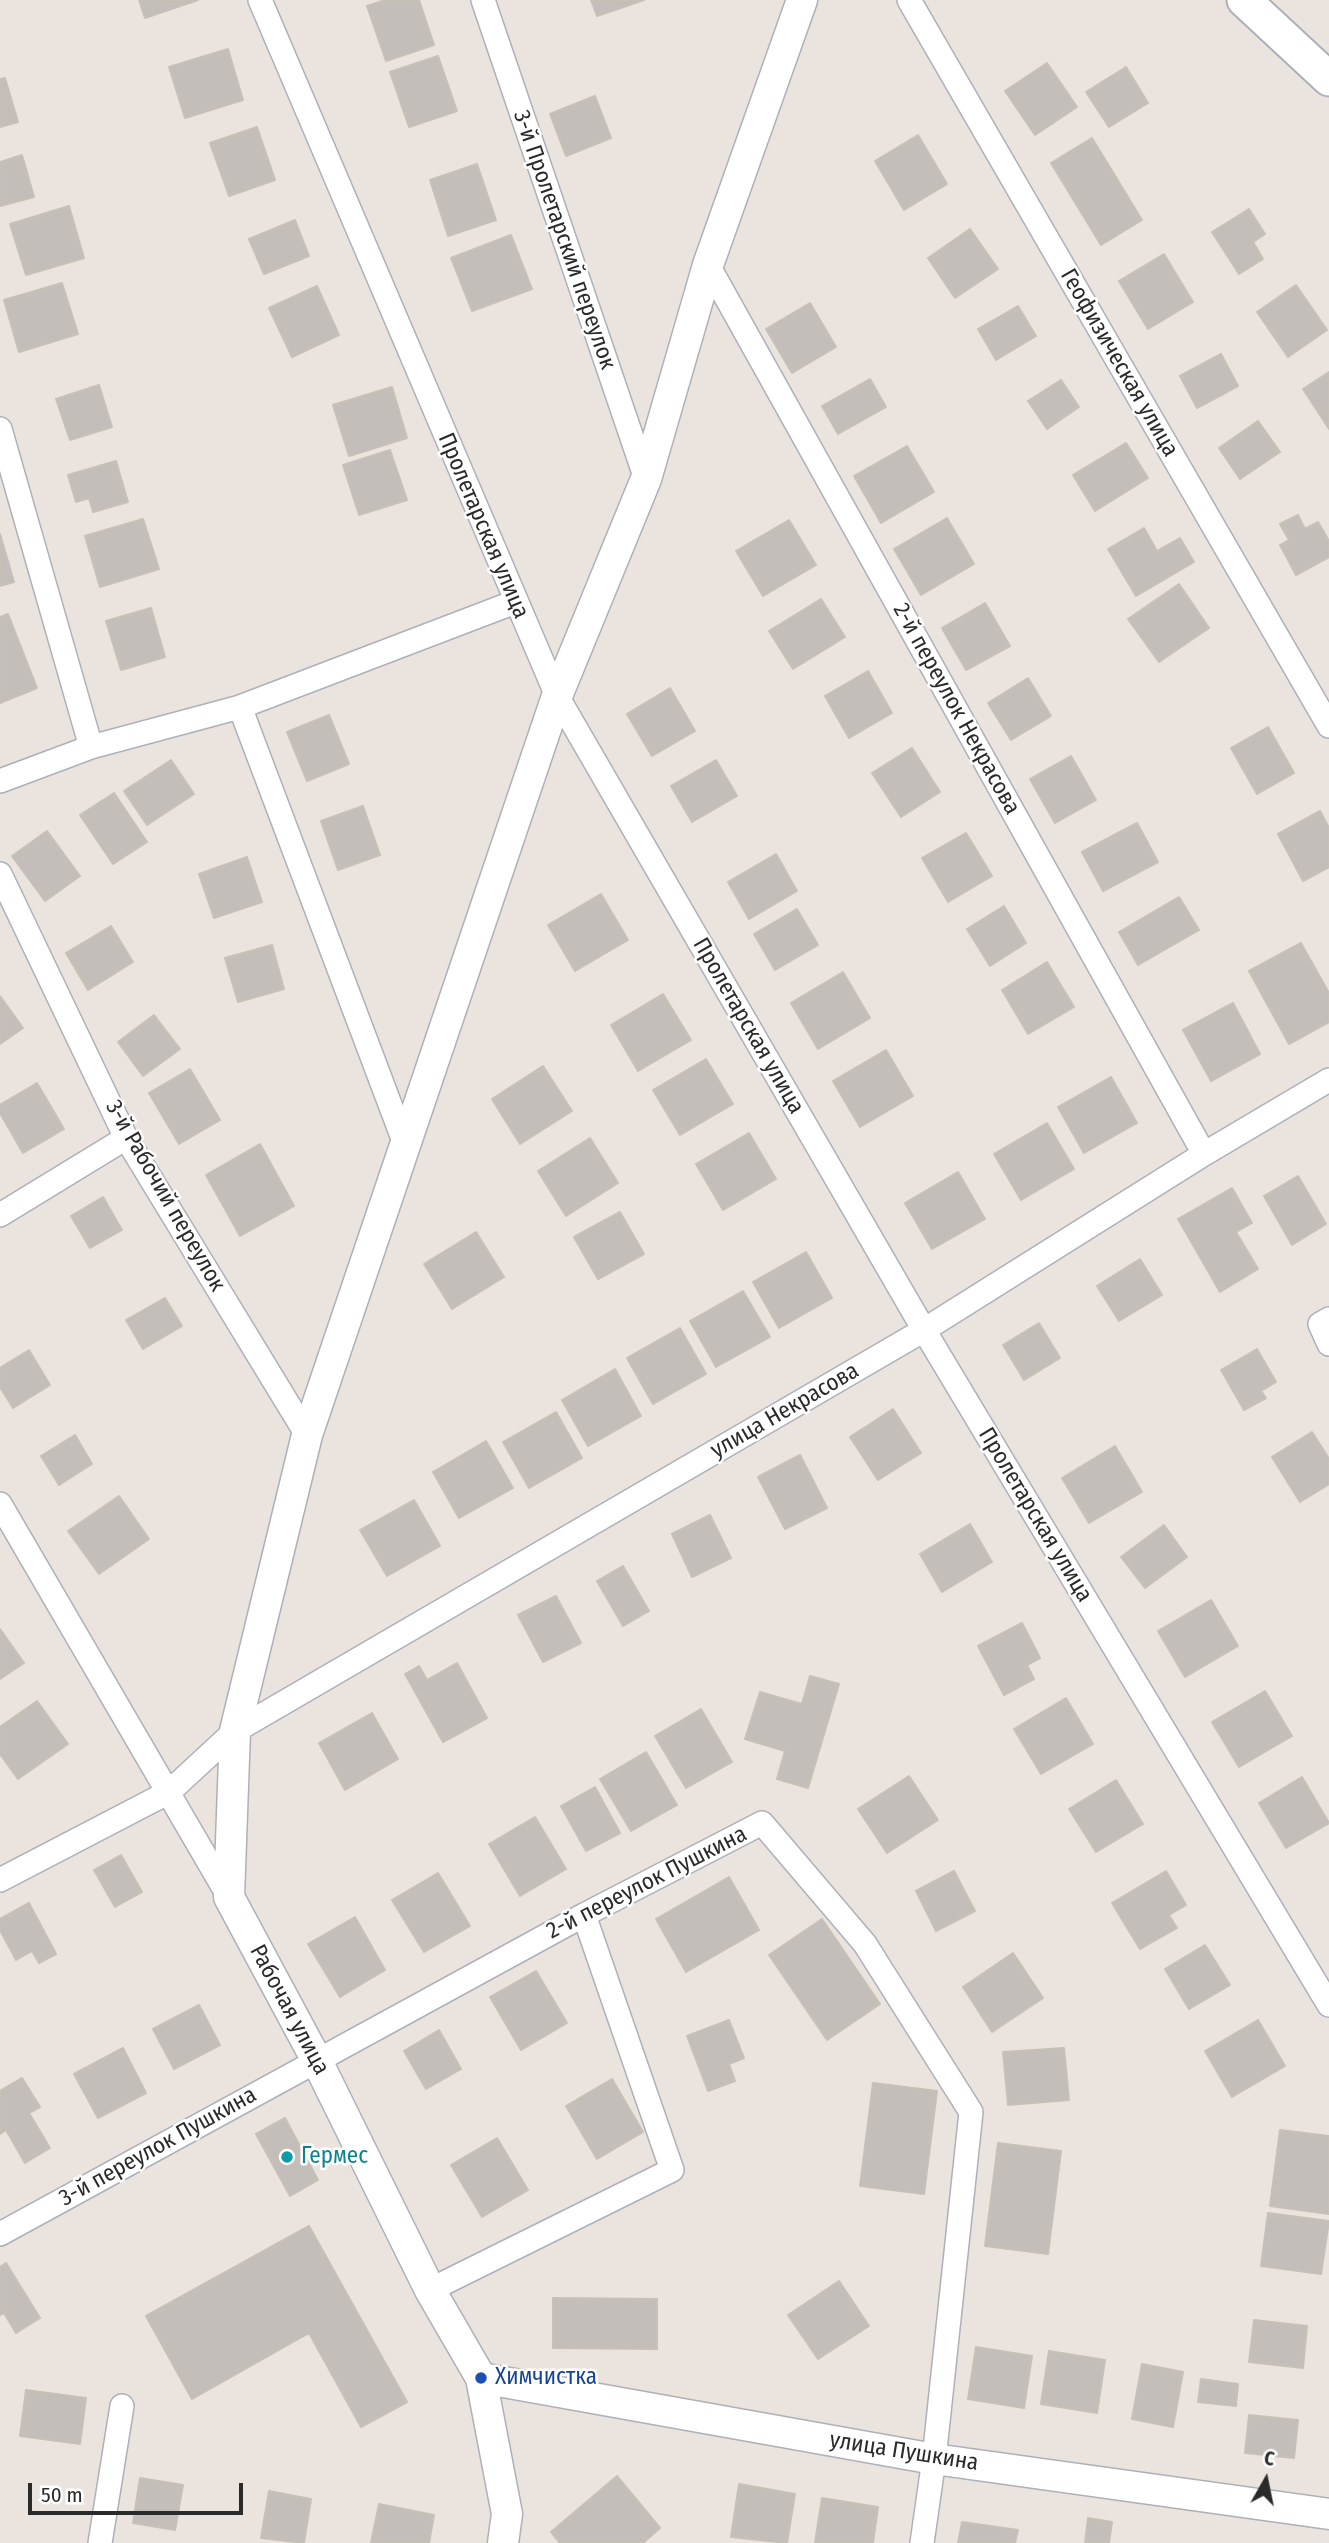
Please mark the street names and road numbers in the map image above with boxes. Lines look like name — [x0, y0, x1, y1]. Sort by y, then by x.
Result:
street label: 3-й Пролетарский переулок — [507, 107, 621, 373]
street label: Геофизическая улица — [1054, 264, 1184, 462]
street label: Пролетарская улица — [431, 429, 535, 623]
street label: 2-й переулок Некрасова — [886, 599, 1026, 819]
street label: Пролетарская улица — [686, 933, 810, 1119]
street label: 3-й Рабочий переулок — [99, 1096, 231, 1296]
street label: улица Некрасова — [706, 1357, 864, 1465]
street label: Пролетарская улица — [972, 1423, 1098, 1607]
street label: 2-й переулок Пушкина — [542, 1821, 752, 1945]
street label: Рабочая улица — [243, 1940, 335, 2080]
street label: 3-й переулок Пушкина — [55, 2081, 261, 2213]
street label: улица Пушкина — [828, 2427, 980, 2477]

